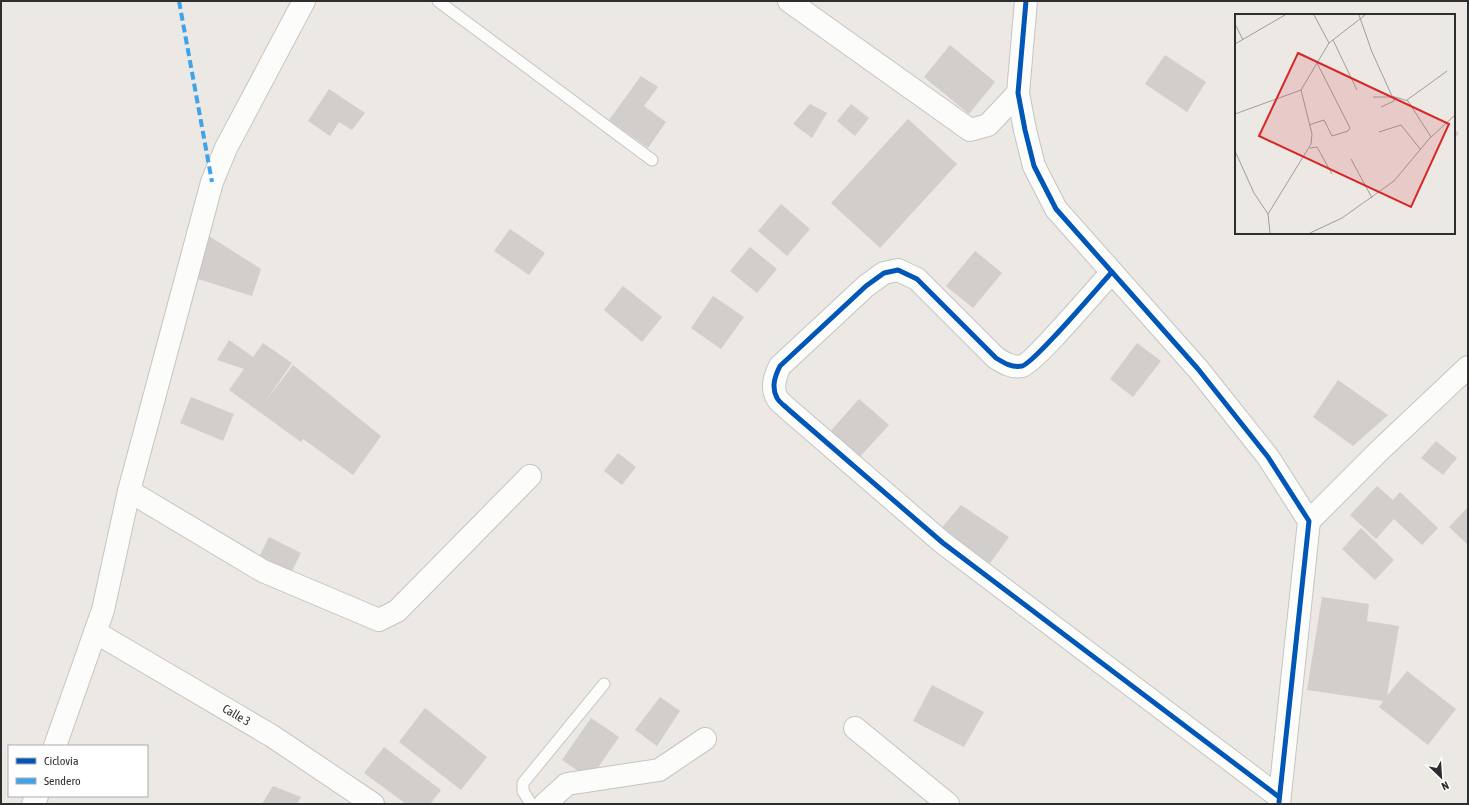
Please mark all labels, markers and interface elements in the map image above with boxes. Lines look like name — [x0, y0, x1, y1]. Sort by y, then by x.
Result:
inset map — [1235, 14, 1455, 234]
street label: Calle 3 — [220, 701, 253, 729]
legend — [8, 745, 148, 797]
text: Ciclovía — [44, 754, 78, 768]
north arrow — [1421, 757, 1461, 797]
text: Sendero — [44, 774, 81, 788]
text: N — [1440, 779, 1451, 793]

